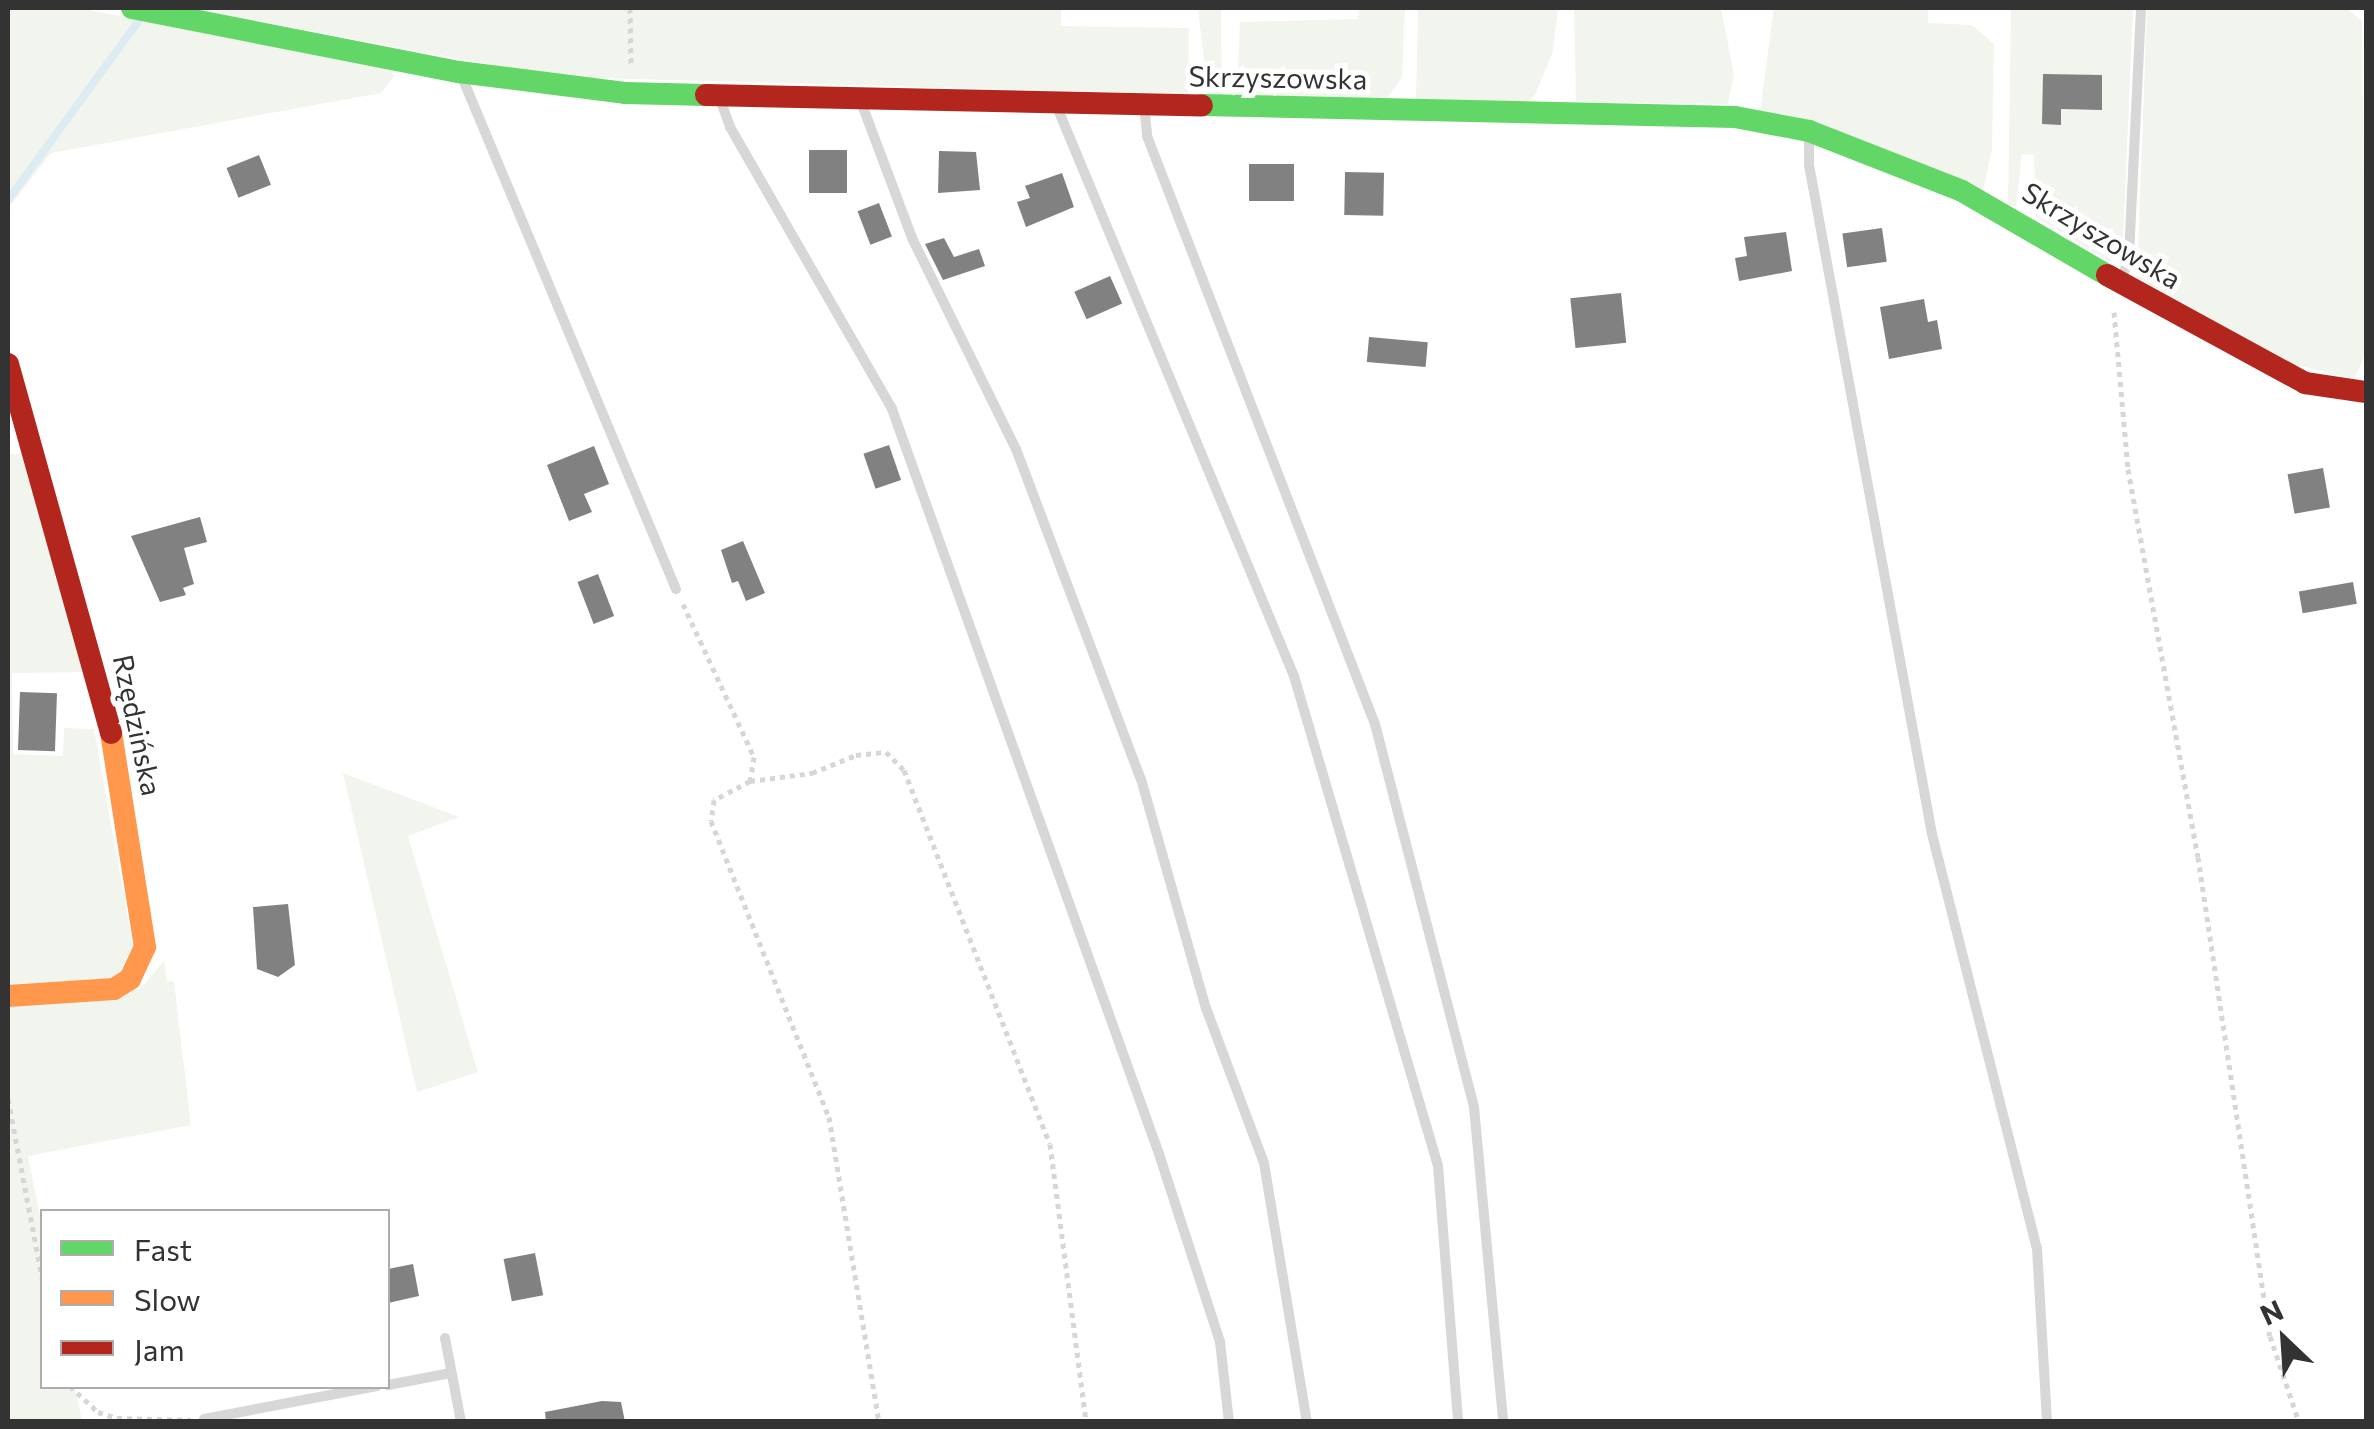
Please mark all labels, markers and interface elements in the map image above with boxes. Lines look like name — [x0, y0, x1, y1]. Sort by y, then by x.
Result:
street label: Skrzyszowska — [1188, 59, 1368, 95]
street label: Skrzyszowska — [2017, 175, 2187, 295]
street label: Rzędzińska — [107, 651, 169, 799]
legend — [40, 1209, 390, 1389]
text: Fast — [134, 1230, 192, 1267]
text: Slow — [134, 1280, 201, 1317]
north arrow — [2234, 1289, 2334, 1389]
text: N — [2255, 1292, 2288, 1332]
text: Jam — [134, 1330, 185, 1367]

